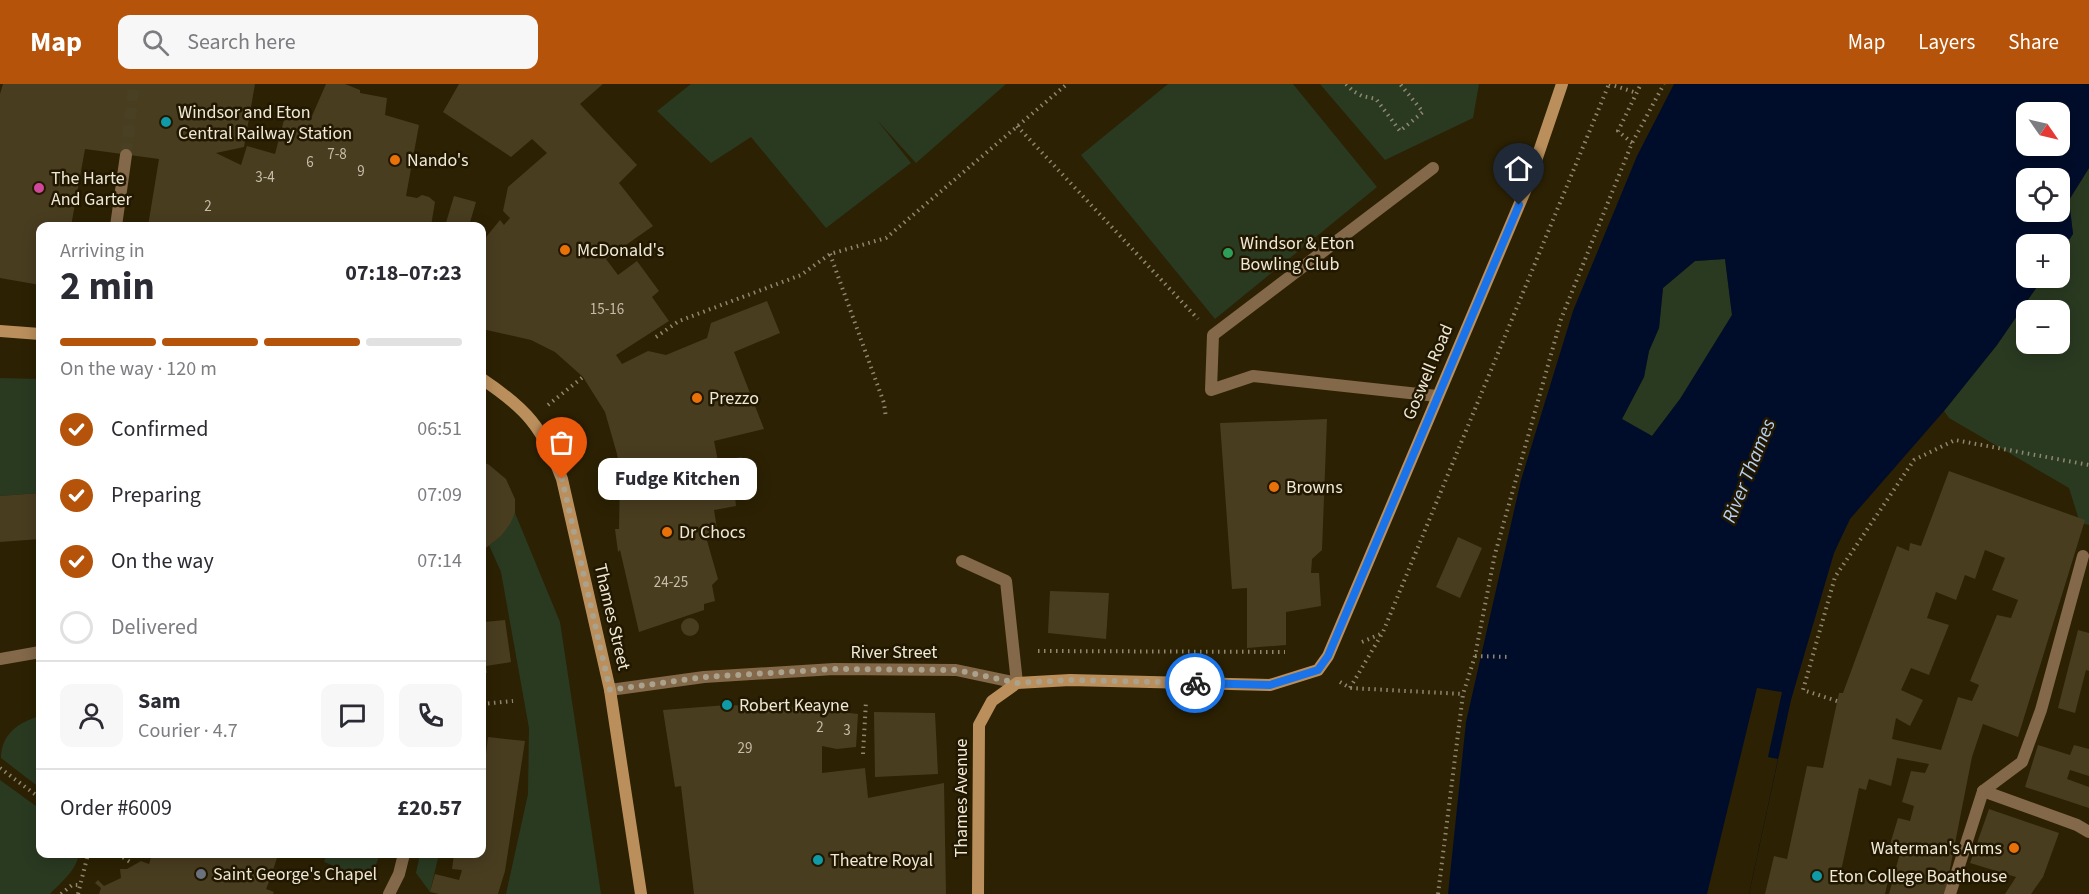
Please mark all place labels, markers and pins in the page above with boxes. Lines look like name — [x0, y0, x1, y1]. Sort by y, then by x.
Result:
place label: Windsor and Eton Central Railway Station — [178, 100, 352, 146]
marker: Windsor and Eton Central Railway Station — [159, 115, 173, 129]
pin — [1493, 143, 1544, 205]
place label: Nando's — [407, 148, 468, 173]
marker: Nando's — [388, 153, 402, 167]
place label: The Harte And Garter — [51, 166, 132, 212]
marker: The Harte And Garter — [32, 181, 46, 195]
place label: Windsor & Eton Bowling Club — [1240, 231, 1355, 277]
place label: McDonald's — [577, 238, 664, 263]
marker: McDonald's — [558, 243, 572, 257]
marker: Windsor & Eton Bowling Club — [1221, 246, 1235, 260]
place label: Prezzo — [709, 386, 759, 411]
marker: Prezzo — [690, 391, 704, 405]
pin — [536, 417, 587, 479]
callout: Fudge Kitchen — [598, 458, 757, 500]
place label: Browns — [1286, 475, 1343, 500]
marker: Browns — [1267, 480, 1281, 494]
place label: Dr Chocs — [679, 520, 746, 545]
marker: Dr Chocs — [660, 525, 674, 539]
place label: Robert Keayne — [739, 693, 849, 718]
marker: Robert Keayne — [720, 698, 734, 712]
place label: Waterman's Arms — [1871, 836, 2002, 861]
marker: Waterman's Arms — [2007, 841, 2021, 855]
place label: Theatre Royal — [830, 848, 933, 873]
marker: Theatre Royal — [811, 853, 825, 867]
place label: Saint George's Chapel — [213, 862, 377, 887]
place label: Eton College Boathouse — [1829, 864, 2007, 889]
marker: Saint George's Chapel — [194, 867, 208, 881]
marker: Eton College Boathouse — [1810, 869, 1824, 883]

